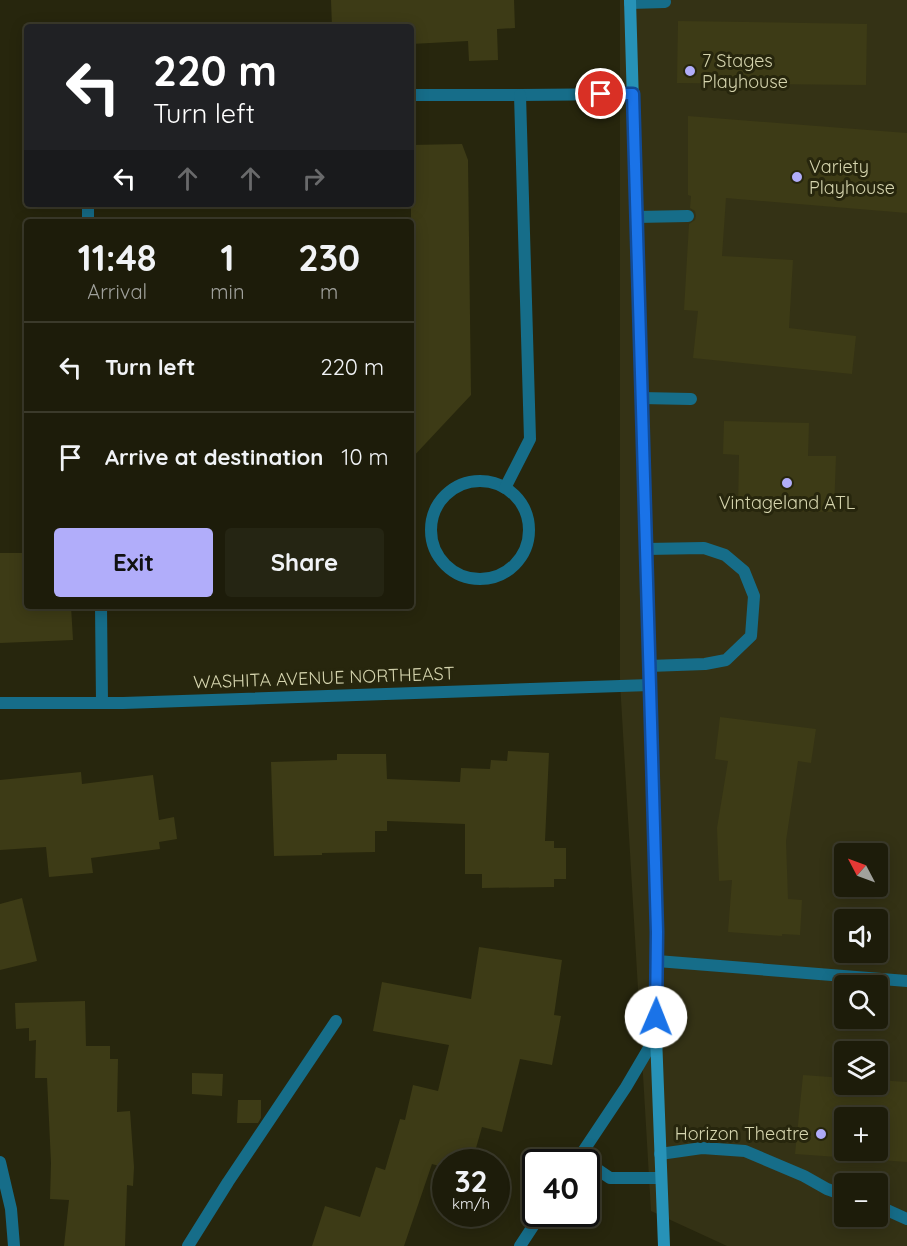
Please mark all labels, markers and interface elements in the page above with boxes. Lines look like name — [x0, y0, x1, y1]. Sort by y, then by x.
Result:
text: 220 m — [153, 44, 277, 97]
icon: left — [54, 48, 132, 126]
place label: 7 Stages Playhouse — [702, 49, 788, 93]
marker: 7 Stages Playhouse — [683, 64, 697, 78]
pin — [575, 68, 626, 119]
icon: arrive — [584, 77, 617, 110]
text: Turn left — [153, 96, 255, 130]
place label: Variety Playhouse — [809, 155, 895, 199]
icon: left — [108, 162, 141, 195]
icon: ahead — [171, 162, 204, 195]
icon: ahead — [234, 162, 267, 195]
icon: right — [297, 162, 330, 195]
marker: Variety Playhouse — [790, 170, 804, 184]
text: 11:48 — [78, 235, 157, 280]
text: 1 — [220, 235, 234, 280]
text: 230 — [298, 235, 360, 280]
text: Arrival — [87, 279, 147, 304]
text: min — [210, 279, 244, 304]
text: m — [320, 279, 338, 304]
icon: left — [54, 351, 87, 384]
text: Turn left — [105, 353, 195, 381]
text: 220 m — [320, 353, 384, 381]
icon: arrive — [54, 441, 87, 474]
text: Arrive at destination — [105, 443, 323, 471]
text: 10 m — [341, 443, 389, 471]
marker: Vintageland ATL — [780, 476, 794, 490]
place label: Vintageland ATL — [719, 491, 856, 514]
button: Exit — [54, 528, 213, 597]
button: Share — [225, 528, 384, 597]
street label: WASHITA AVENUE NORTHEAST — [193, 661, 455, 694]
north arrow — [834, 843, 888, 897]
map controls — [834, 843, 888, 1227]
button: sound — [834, 909, 888, 963]
button: search — [834, 975, 888, 1029]
position arrow — [624, 985, 688, 1049]
button: layers — [834, 1041, 888, 1095]
button: + — [834, 1107, 888, 1161]
place label: Horizon Theatre — [675, 1122, 809, 1145]
marker: Horizon Theatre — [814, 1127, 828, 1141]
speed limit sign: 40 — [522, 1149, 600, 1227]
text: 32 — [454, 1162, 488, 1200]
button: − — [834, 1173, 888, 1227]
text: km/h — [452, 1194, 490, 1213]

